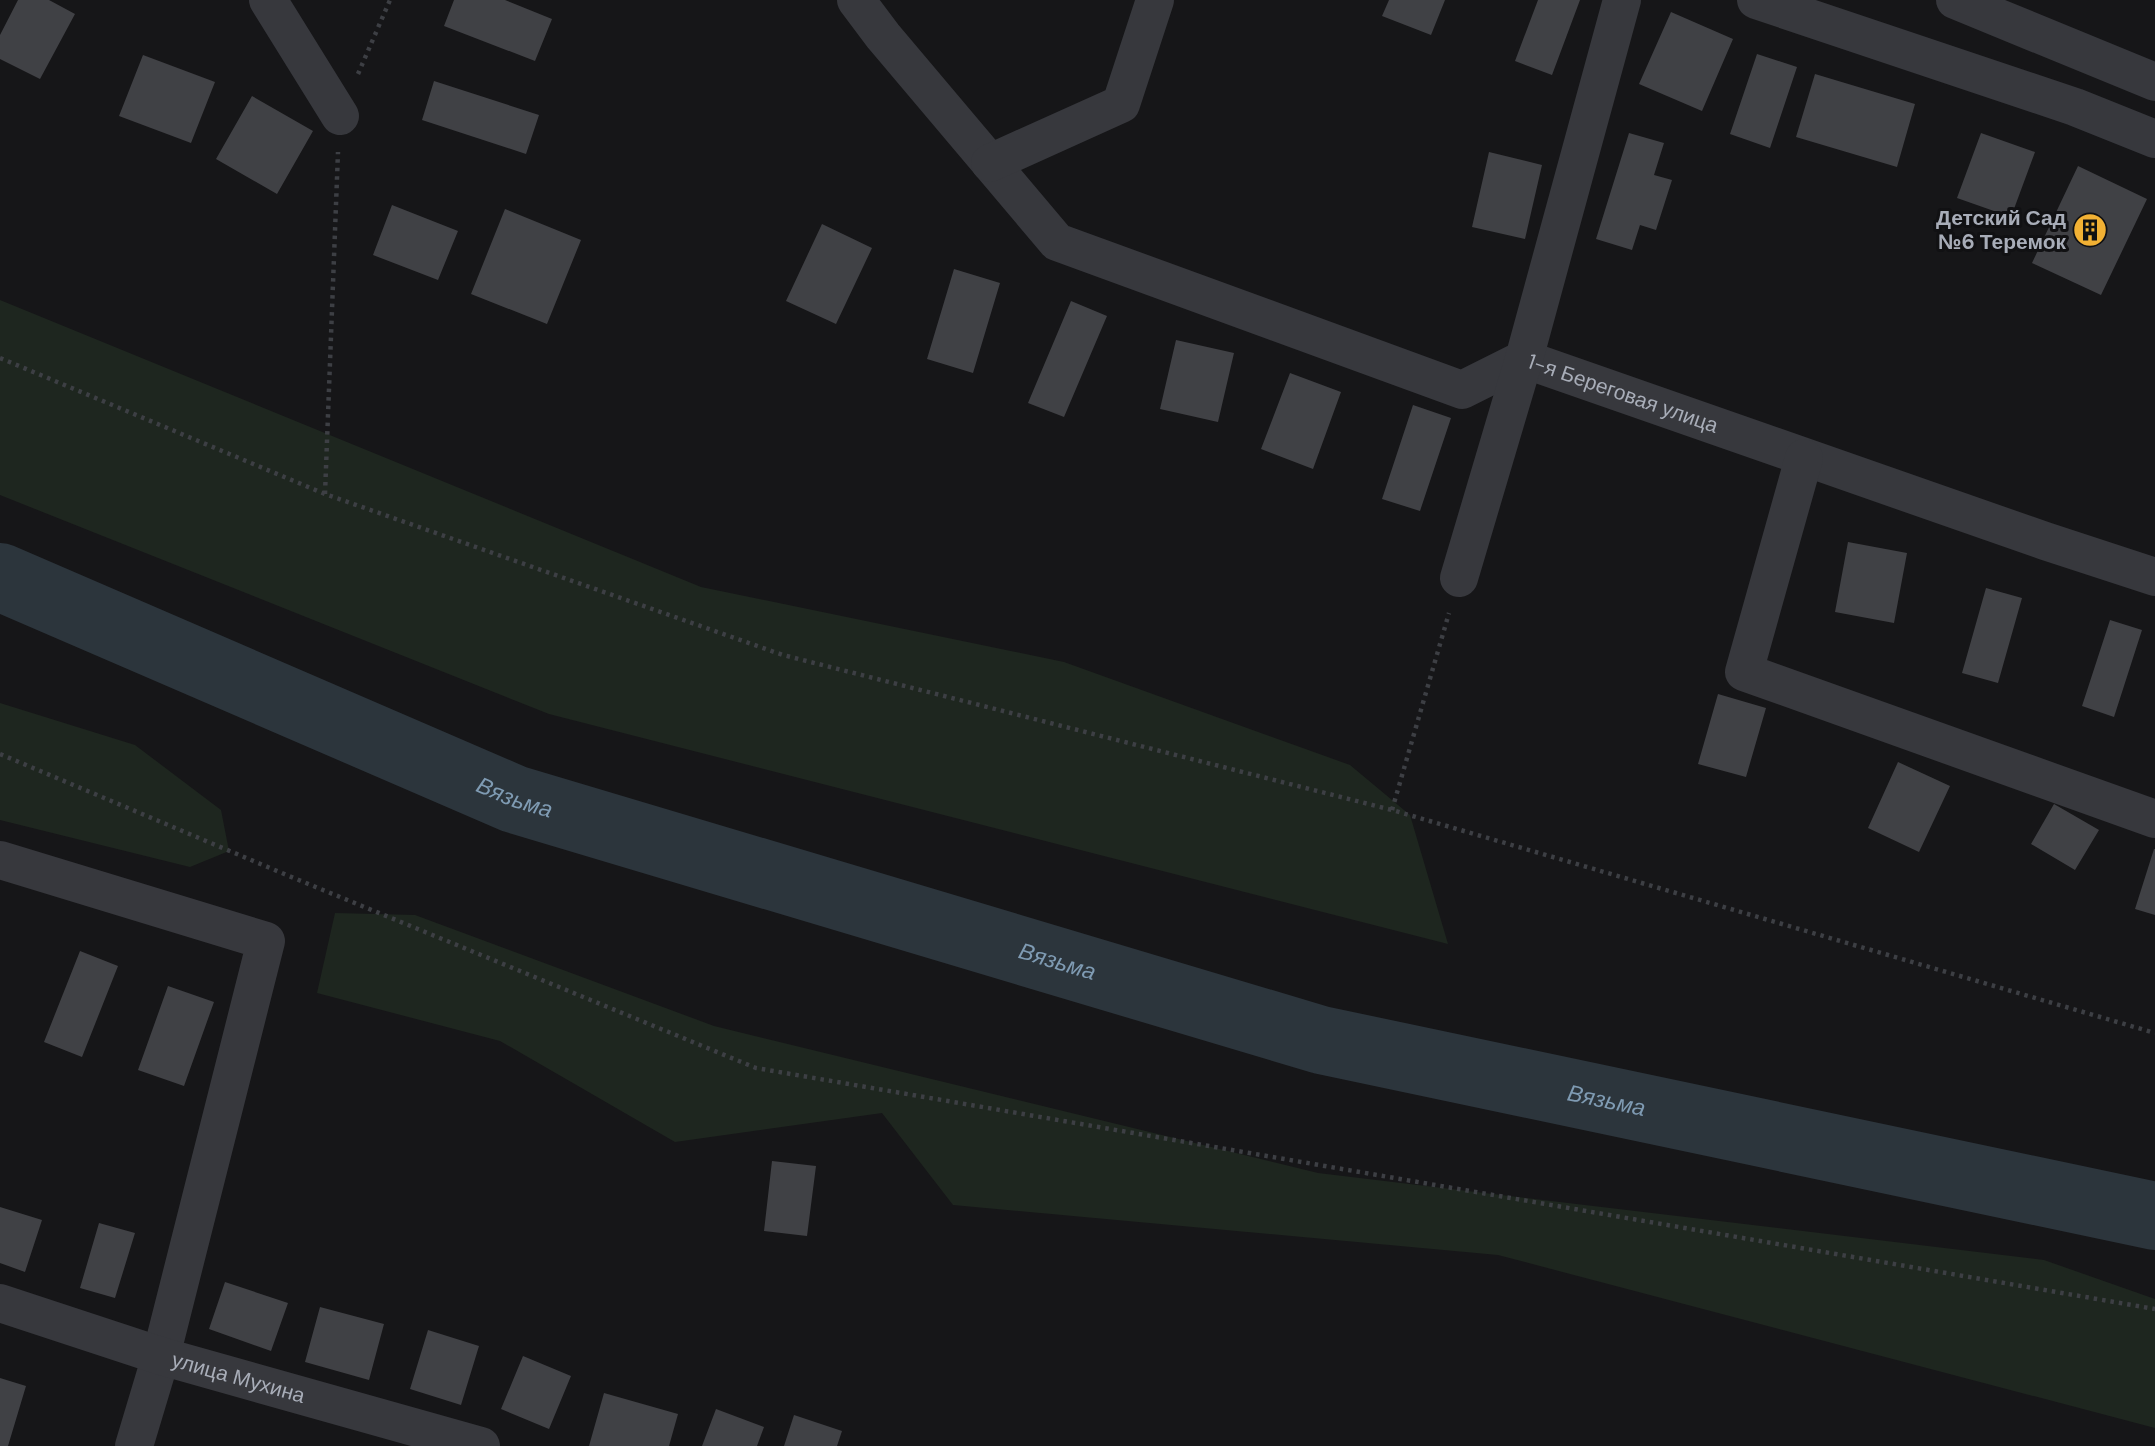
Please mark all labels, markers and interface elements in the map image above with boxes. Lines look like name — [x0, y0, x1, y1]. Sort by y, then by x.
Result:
place label: Детский Сад №6 Теремок — [1936, 204, 2066, 256]
building icon: Детский Сад №6 Теремок — [2071, 211, 2109, 249]
street label: 1-я Береговая улица — [1524, 347, 1722, 440]
water label: Вязьма — [472, 770, 556, 825]
water label: Вязьма — [1015, 936, 1100, 987]
water label: Вязьма — [1565, 1077, 1648, 1123]
street label: улица Мухина — [169, 1346, 309, 1410]

